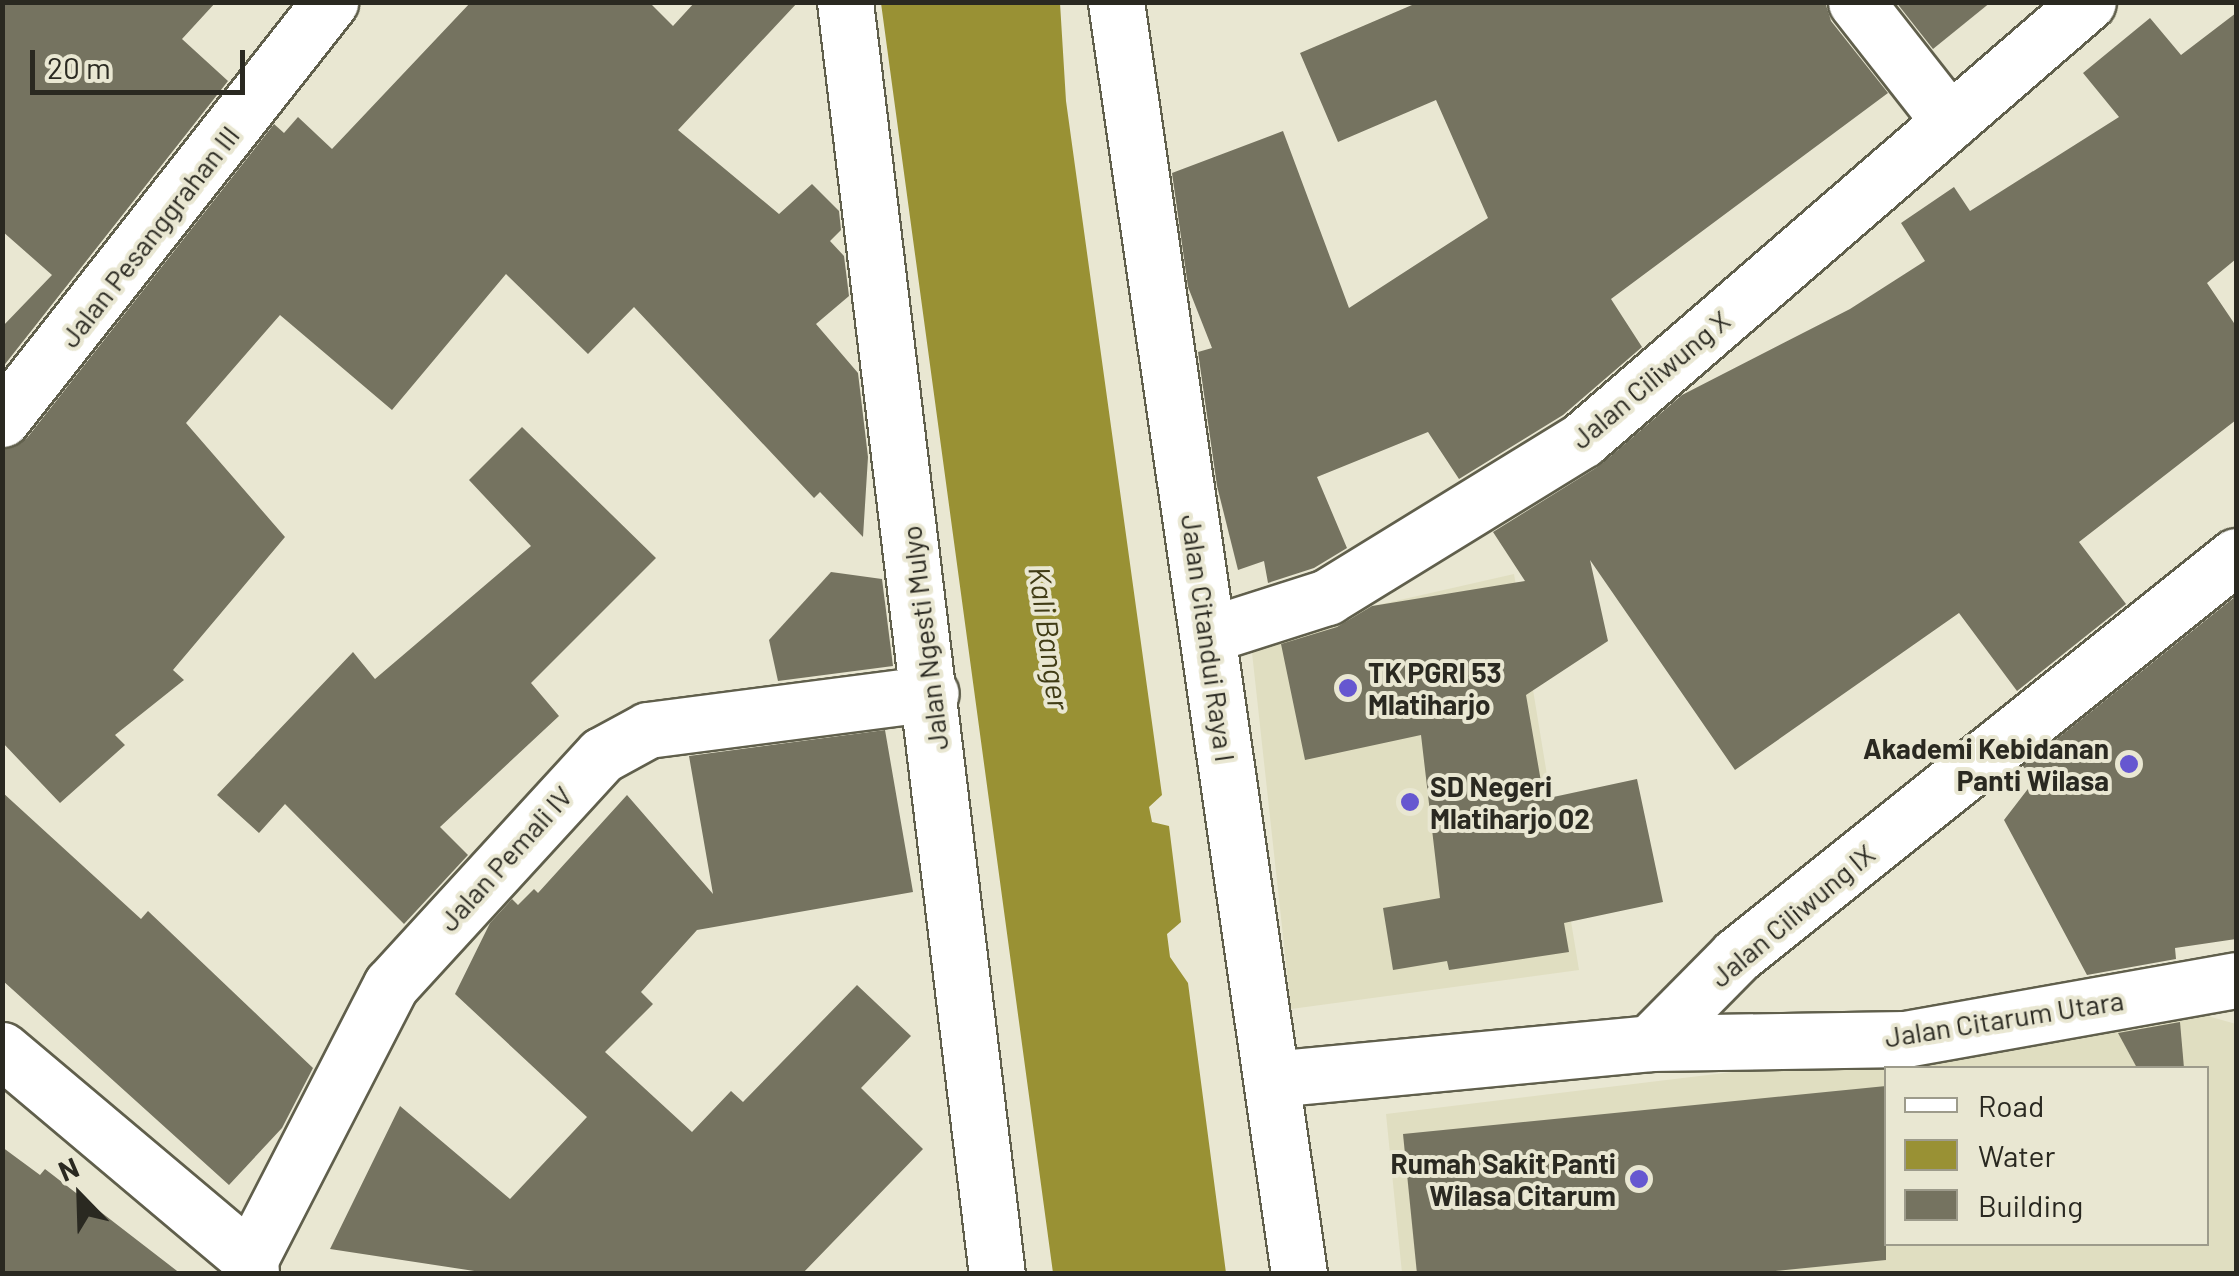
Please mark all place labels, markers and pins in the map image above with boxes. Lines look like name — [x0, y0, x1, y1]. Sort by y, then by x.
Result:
place label: TK PGRI 53 Mlatiharjo — [1368, 655, 1502, 721]
marker: TK PGRI 53 Mlatiharjo — [1337, 677, 1359, 699]
place label: Akademi Kebidanan Panti Wilasa — [1863, 731, 2109, 797]
marker: Akademi Kebidanan Panti Wilasa — [2118, 753, 2140, 775]
place label: SD Negeri Mlatiharjo 02 — [1430, 769, 1590, 835]
marker: SD Negeri Mlatiharjo 02 — [1399, 791, 1421, 813]
place label: Rumah Sakit Panti Wilasa Citarum — [1390, 1146, 1616, 1212]
marker: Rumah Sakit Panti Wilasa Citarum — [1626, 1166, 1652, 1192]

